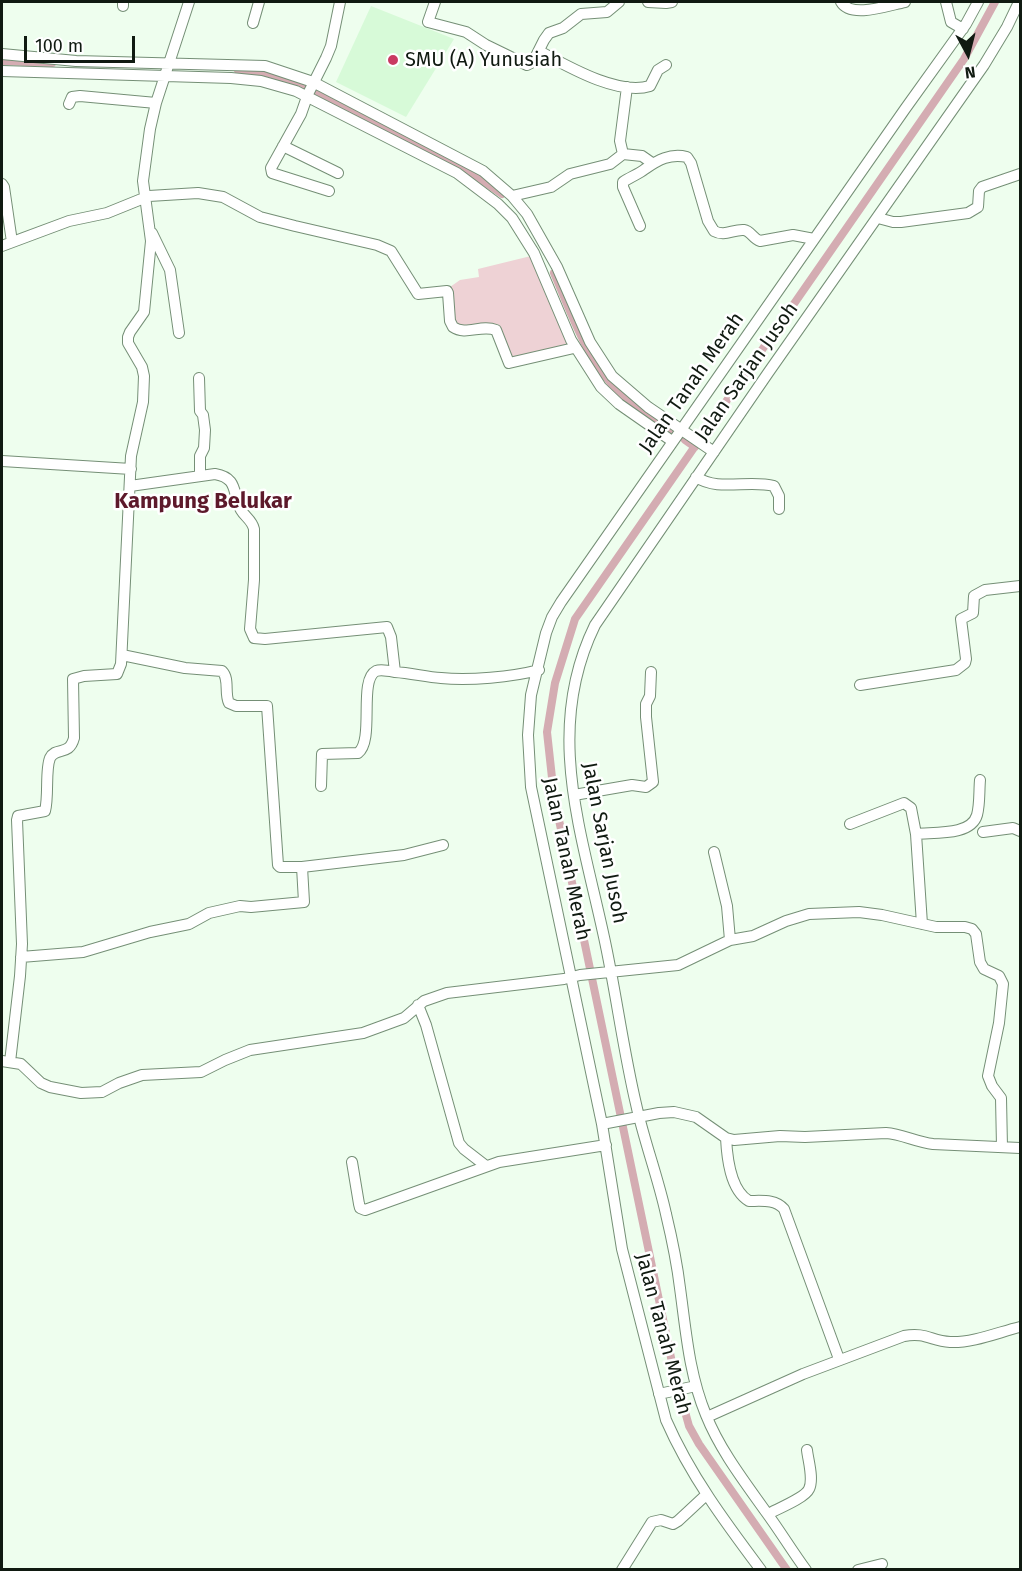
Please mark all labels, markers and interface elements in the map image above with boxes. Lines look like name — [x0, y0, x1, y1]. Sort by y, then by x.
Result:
scale bar — [27, 24, 138, 62]
north arrow — [938, 24, 998, 84]
text: 100 m — [35, 35, 83, 57]
place label: SMU (A) Yunusiah — [405, 48, 562, 72]
marker: SMU (A) Yunusiah — [386, 53, 400, 67]
text: N — [964, 62, 977, 82]
street label: Jalan Sarjan Jusoh — [690, 298, 804, 446]
street label: Jalan Tanah Merah — [634, 308, 750, 458]
district label: Kampung Belukar — [114, 489, 292, 515]
street label: Jalan Sarjan Jusoh — [577, 760, 631, 926]
street label: Jalan Tanah Merah — [537, 775, 595, 943]
street label: Jalan Tanah Merah — [630, 1251, 696, 1417]

